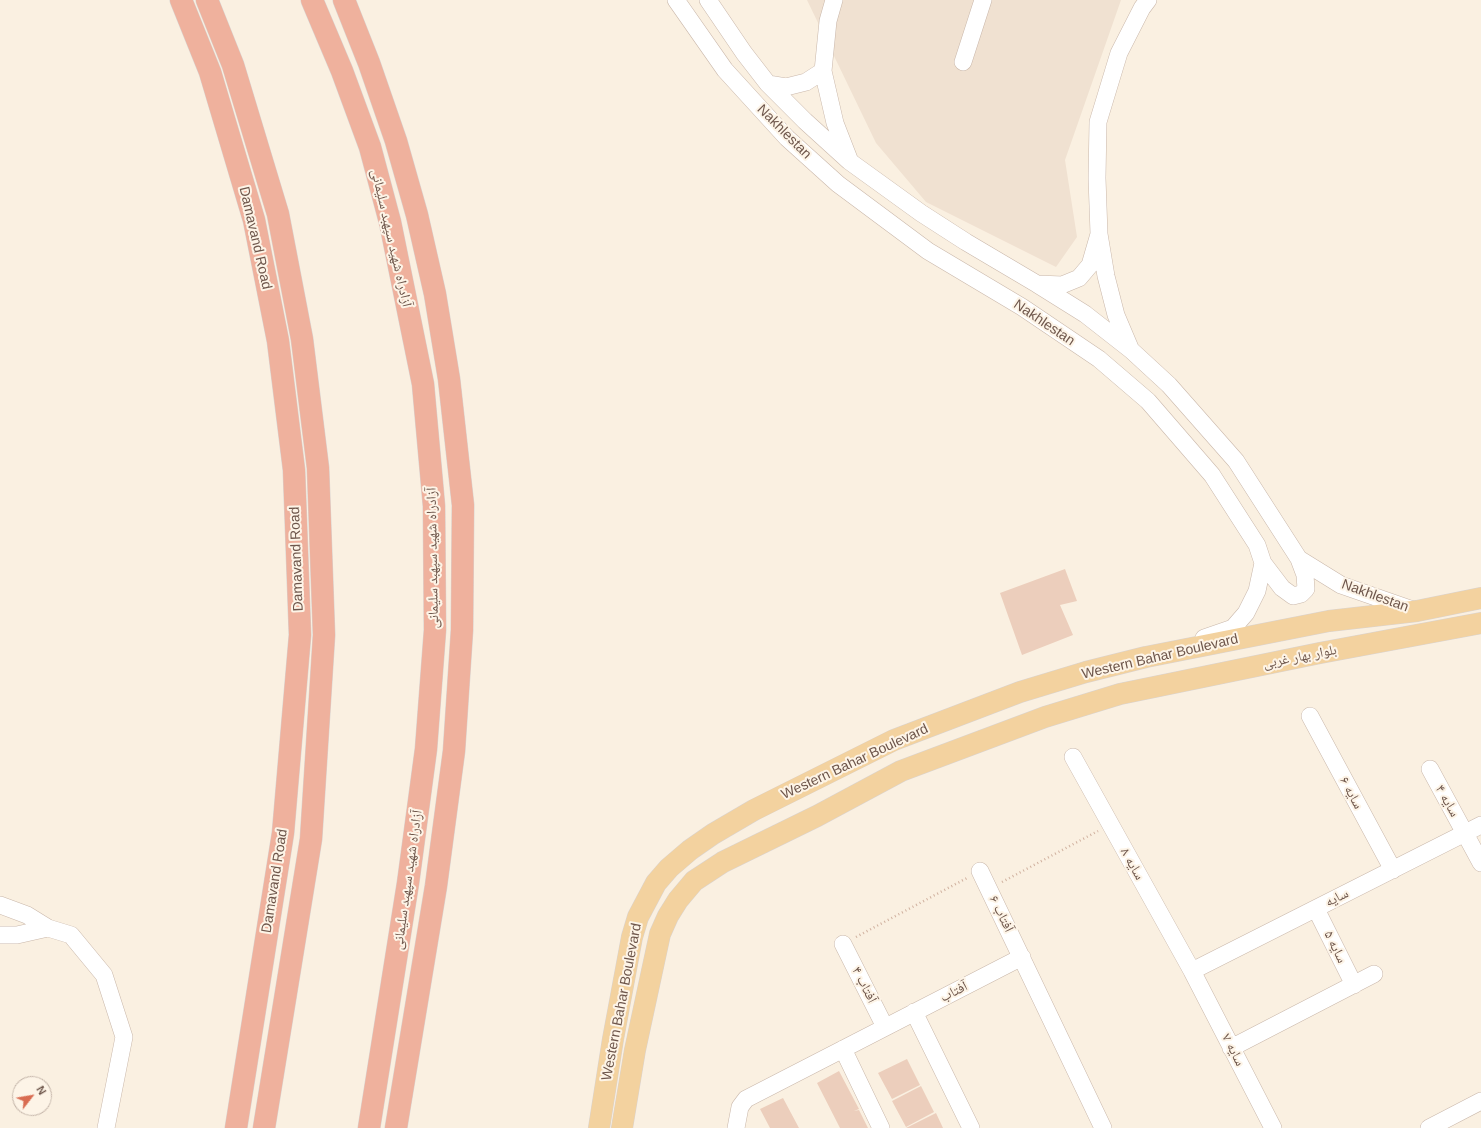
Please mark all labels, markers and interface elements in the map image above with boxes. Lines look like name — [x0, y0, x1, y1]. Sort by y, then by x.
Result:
street label: Nakhlestan — [753, 101, 815, 163]
street label: آزادراه شهید سپهبد سلیمانی — [367, 167, 415, 309]
street label: Damavand Road — [235, 185, 275, 291]
street label: Nakhlestan — [1010, 296, 1078, 350]
street label: آزادراه شهید سپهبد سلیمانی — [423, 487, 443, 629]
street label: Damavand Road — [287, 506, 307, 612]
street label: Nakhlestan — [1339, 576, 1411, 616]
street label: Western Bahar Boulevard — [1080, 631, 1240, 683]
street label: بلوار بهار غربی — [1262, 642, 1338, 672]
street label: Western Bahar Boulevard — [779, 721, 931, 803]
street label: سایه ۶ — [1336, 774, 1366, 812]
street label: سایه ۴ — [1431, 782, 1463, 820]
street label: آزادراه شهید سپهبد سلیمانی — [390, 809, 426, 951]
street label: Damavand Road — [258, 828, 292, 934]
street label: سایه ۸ — [1116, 845, 1148, 883]
street label: سایه — [1323, 885, 1351, 911]
street label: آفتاب ۶ — [985, 893, 1017, 935]
street label: Western Bahar Boulevard — [598, 922, 646, 1082]
street label: سایه ۵ — [1320, 928, 1350, 966]
street label: آفتاب ۴ — [848, 964, 880, 1006]
street label: آفتاب — [937, 978, 971, 1006]
street label: سایه ۷ — [1218, 1031, 1248, 1069]
north arrow — [12, 1076, 52, 1116]
text: N — [34, 1084, 49, 1097]

